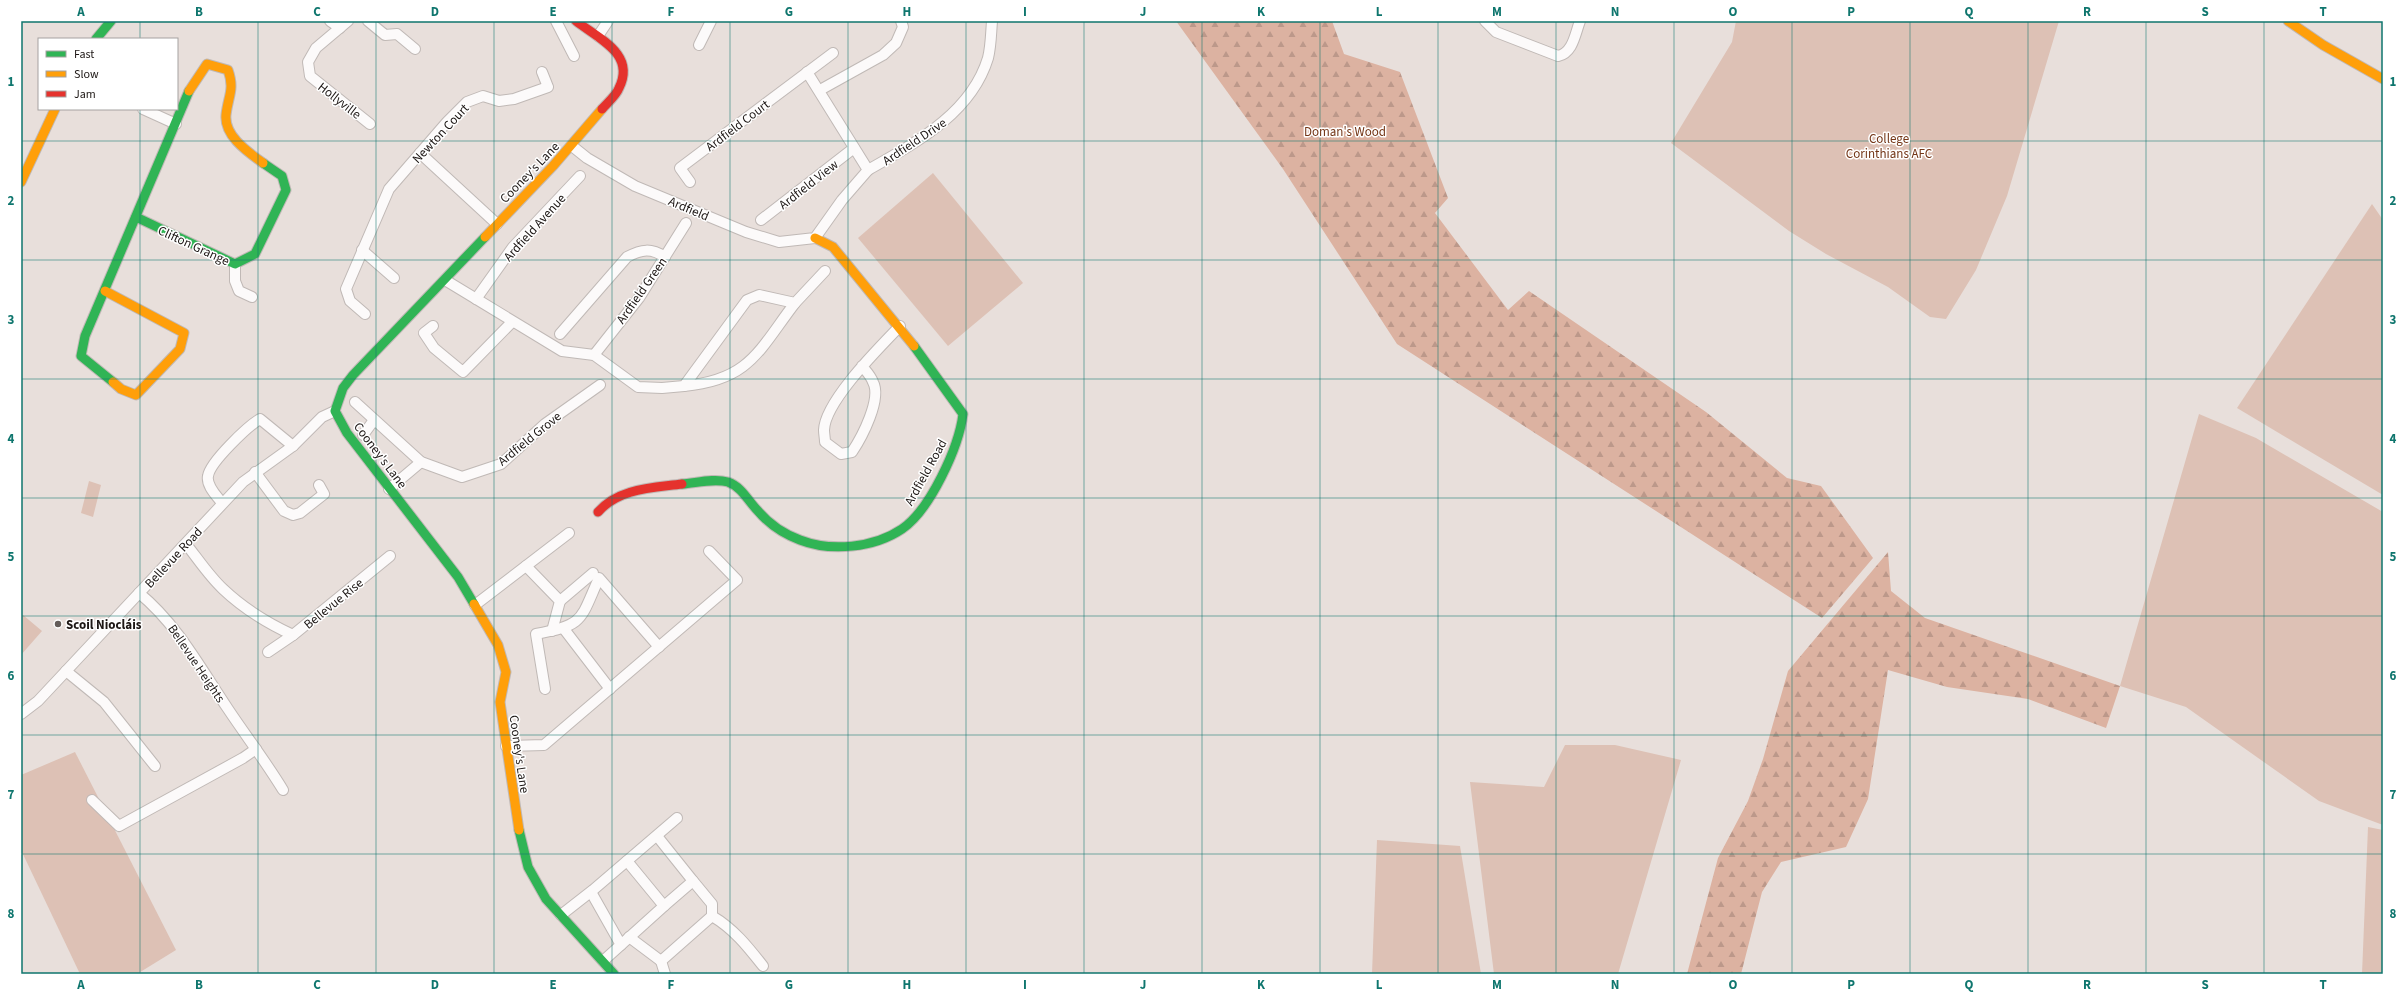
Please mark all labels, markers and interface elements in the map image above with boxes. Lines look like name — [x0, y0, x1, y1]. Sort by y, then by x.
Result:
text: A — [76, 3, 85, 21]
text: B — [195, 3, 203, 21]
text: C — [313, 3, 321, 21]
text: D — [431, 3, 439, 21]
text: E — [549, 3, 557, 21]
text: F — [668, 3, 675, 21]
text: G — [785, 3, 793, 21]
text: H — [903, 3, 911, 21]
text: I — [1023, 3, 1027, 21]
text: J — [1140, 3, 1146, 21]
text: K — [1257, 3, 1266, 21]
text: L — [1376, 3, 1383, 21]
text: M — [1492, 3, 1502, 21]
text: N — [1611, 3, 1619, 21]
text: O — [1729, 3, 1738, 21]
text: P — [1847, 3, 1855, 21]
text: Q — [1965, 3, 1974, 21]
text: R — [2083, 3, 2091, 21]
text: S — [2201, 3, 2209, 21]
text: T — [2319, 3, 2327, 21]
legend — [38, 38, 178, 110]
text: Fast — [74, 46, 94, 63]
text: Slow — [74, 66, 99, 83]
text: 1 — [8, 73, 15, 91]
text: 1 — [2390, 73, 2397, 91]
street label: Hollyville — [314, 78, 365, 123]
text: Jam — [74, 86, 96, 103]
street label: Ardfield Court — [702, 95, 774, 156]
street label: Newton Court — [408, 99, 474, 168]
street label: Ardfield Drive — [879, 114, 950, 170]
park label: Doman's Wood — [1304, 123, 1386, 141]
park label: College Corinthians AFC — [1846, 130, 1932, 163]
street label: Cooney's Lane — [496, 138, 564, 207]
street label: Ardfield View — [775, 155, 843, 214]
street label: Ardfield Avenue — [500, 190, 570, 265]
text: 2 — [8, 192, 15, 210]
street label: Ardfield — [665, 192, 712, 226]
text: 2 — [2390, 192, 2397, 210]
street label: Clifton Grange — [155, 221, 232, 270]
street label: Ardfield Green — [612, 254, 671, 328]
text: 3 — [8, 311, 15, 329]
text: 3 — [2390, 311, 2397, 329]
street label: Ardfield Grove — [494, 408, 565, 470]
street label: Cooney's Lane — [349, 419, 411, 492]
text: 4 — [8, 430, 15, 448]
text: 4 — [2390, 430, 2397, 448]
street label: Ardfield Road — [900, 436, 951, 509]
street label: Bellevue Road — [141, 523, 207, 592]
text: 5 — [8, 548, 15, 566]
text: 5 — [2390, 548, 2397, 566]
street label: Bellevue Rise — [300, 574, 367, 633]
place label: Scoil Niocláis — [66, 616, 142, 634]
marker: Scoil Niocláis — [53, 619, 63, 629]
street label: Bellevue Heights — [163, 621, 229, 707]
text: 6 — [8, 667, 15, 685]
text: 6 — [2390, 667, 2397, 685]
street label: Cooney's Lane — [505, 714, 533, 794]
text: 7 — [8, 786, 15, 804]
text: 7 — [2390, 786, 2397, 804]
text: 8 — [8, 905, 15, 923]
text: 8 — [2390, 905, 2397, 923]
text: A — [76, 976, 85, 994]
text: B — [195, 976, 203, 994]
text: C — [313, 976, 321, 994]
text: D — [431, 976, 439, 994]
text: E — [549, 976, 557, 994]
text: F — [668, 976, 675, 994]
text: G — [785, 976, 793, 994]
text: H — [903, 976, 911, 994]
text: I — [1023, 976, 1027, 994]
text: J — [1140, 976, 1146, 994]
text: K — [1257, 976, 1266, 994]
text: L — [1376, 976, 1383, 994]
text: M — [1492, 976, 1502, 994]
text: N — [1611, 976, 1619, 994]
text: O — [1729, 976, 1738, 994]
text: P — [1847, 976, 1855, 994]
text: Q — [1965, 976, 1974, 994]
text: R — [2083, 976, 2091, 994]
text: S — [2201, 976, 2209, 994]
text: T — [2319, 976, 2327, 994]

